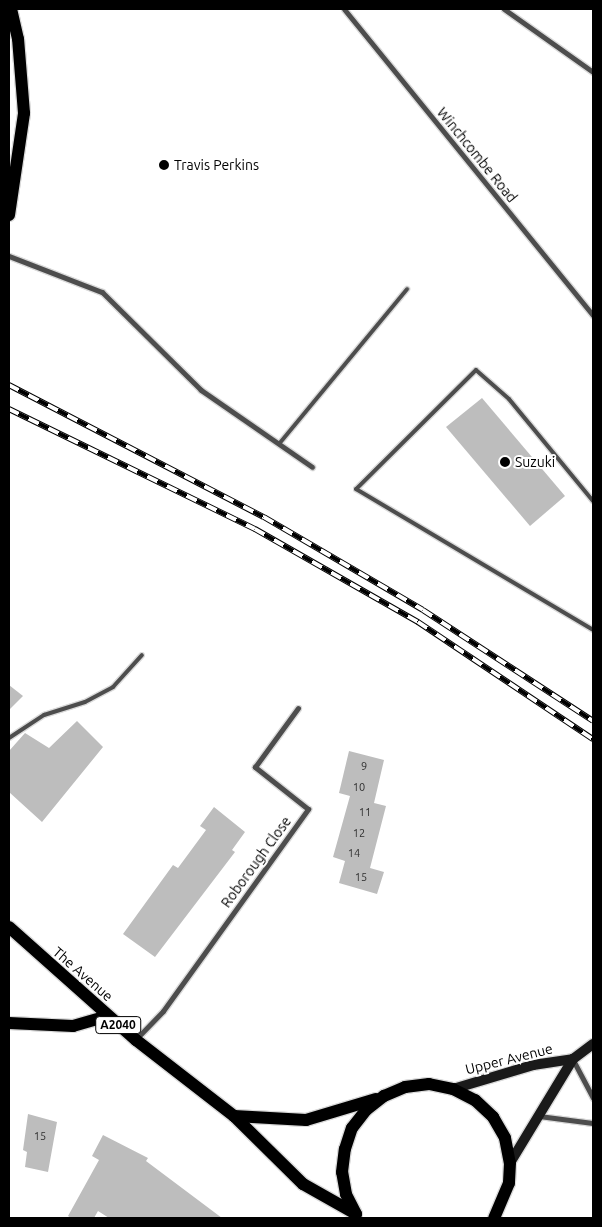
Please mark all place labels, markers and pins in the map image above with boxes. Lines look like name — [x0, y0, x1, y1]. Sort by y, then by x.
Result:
place label: Travis Perkins — [174, 157, 259, 173]
marker: Travis Perkins — [158, 159, 170, 171]
place label: Suzuki — [515, 454, 555, 470]
marker: Suzuki — [499, 456, 511, 468]

